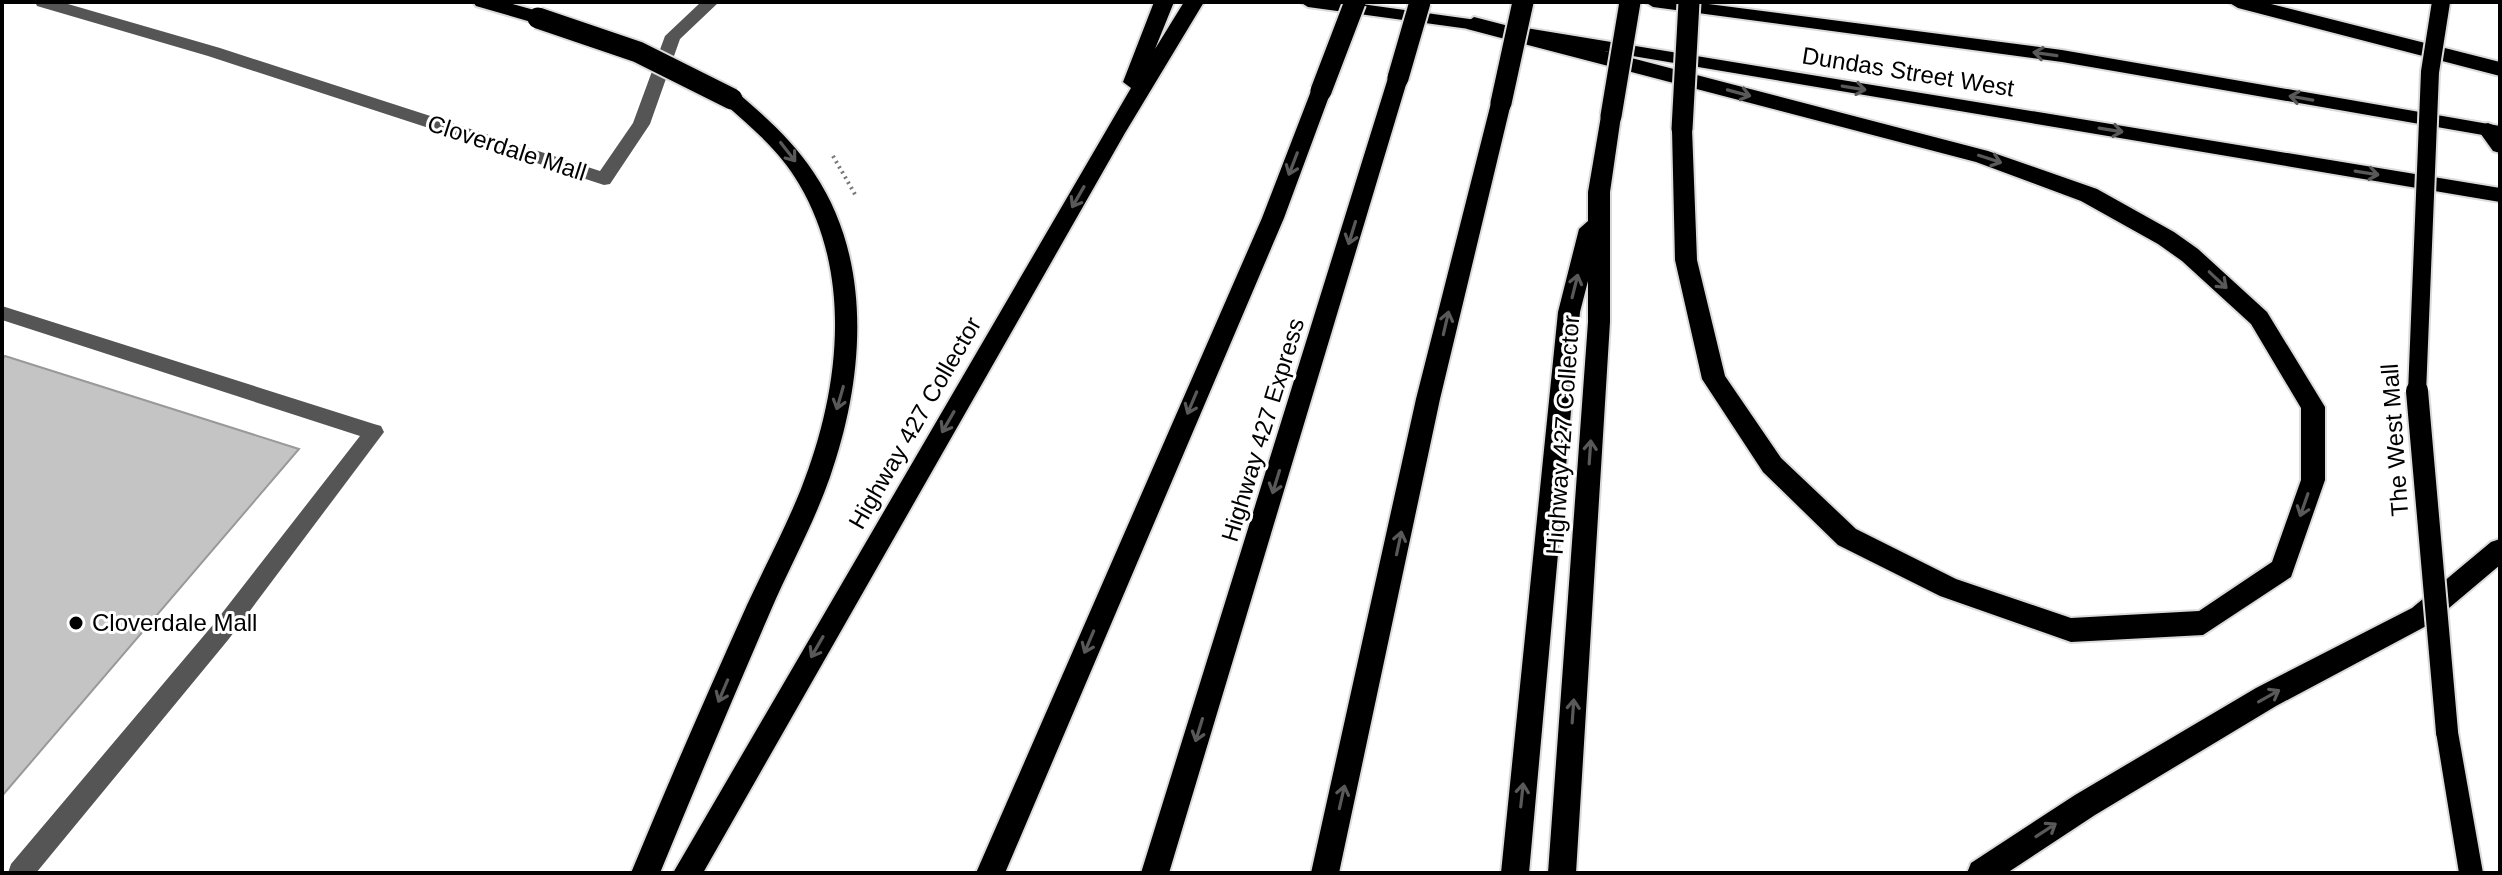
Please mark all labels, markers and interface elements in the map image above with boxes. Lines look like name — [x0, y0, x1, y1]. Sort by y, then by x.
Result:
street label: Dundas Street West — [1800, 41, 2016, 102]
one-way arrow — [2033, 46, 2058, 61]
one-way arrow — [1841, 81, 1867, 96]
one-way arrow — [1725, 87, 1751, 102]
one-way arrow — [2289, 89, 2314, 104]
street label: Cloverdale Mall — [424, 109, 590, 186]
one-way arrow — [2098, 124, 2123, 139]
one-way arrow — [780, 141, 797, 162]
one-way arrow — [1285, 151, 1299, 176]
one-way arrow — [1977, 153, 2002, 168]
one-way arrow — [2354, 166, 2379, 181]
one-way arrow — [1070, 185, 1086, 208]
one-way arrow — [1344, 220, 1358, 245]
one-way arrow — [2207, 270, 2227, 288]
one-way arrow — [1569, 274, 1584, 300]
one-way arrow — [1439, 311, 1454, 336]
street label: Highway 427 Collector — [843, 312, 986, 533]
street label: Highway 427 Collector — [1541, 314, 1584, 556]
street label: Highway 427 Express — [1216, 315, 1309, 545]
street label: The West Mall — [2376, 363, 2413, 517]
one-way arrow — [832, 384, 847, 410]
one-way arrow — [1183, 390, 1198, 415]
one-way arrow — [940, 410, 956, 433]
one-way arrow — [1583, 439, 1598, 466]
one-way arrow — [1268, 469, 1283, 494]
one-way arrow — [2296, 492, 2311, 517]
one-way arrow — [1392, 531, 1407, 556]
place label: Cloverdale Mall — [92, 609, 257, 636]
marker: Cloverdale Mall — [67, 614, 85, 632]
one-way arrow — [1081, 630, 1096, 654]
one-way arrow — [809, 635, 825, 658]
one-way arrow — [715, 678, 730, 703]
one-way arrow — [2257, 687, 2280, 703]
one-way arrow — [1565, 698, 1580, 725]
one-way arrow — [1191, 717, 1205, 742]
one-way arrow — [1515, 782, 1530, 809]
one-way arrow — [1335, 785, 1350, 810]
one-way arrow — [2035, 821, 2057, 838]

